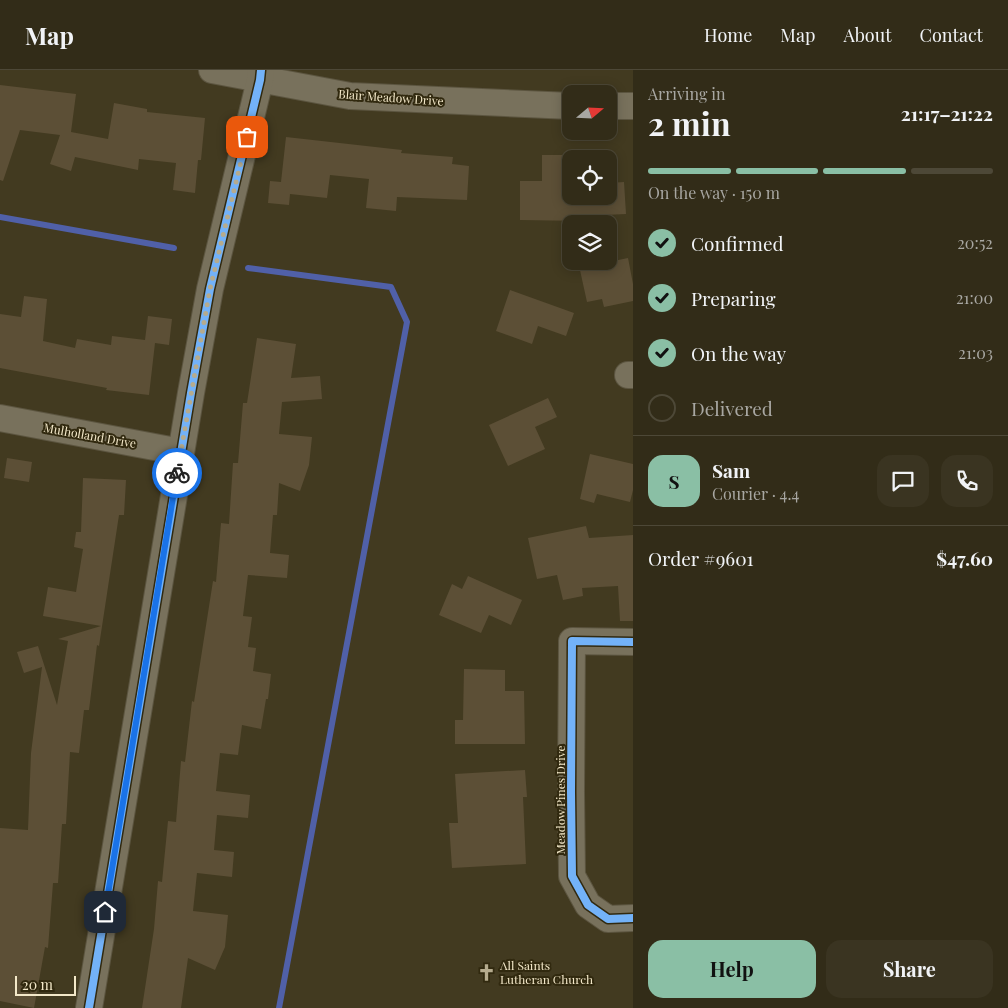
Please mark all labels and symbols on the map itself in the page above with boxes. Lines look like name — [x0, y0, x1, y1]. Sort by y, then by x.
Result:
street label: Blair Meadow Drive — [338, 85, 444, 109]
north arrow — [562, 85, 618, 140]
pin — [226, 116, 268, 158]
street label: Mulholland Drive — [43, 419, 137, 451]
courier — [152, 448, 202, 498]
street label: Meadow Pines Drive — [552, 745, 568, 855]
pin — [84, 891, 126, 933]
place label: All Saints Lutheran Church — [499, 957, 593, 987]
church icon: All Saints Lutheran Church — [476, 962, 496, 982]
scale bar — [15, 973, 76, 996]

